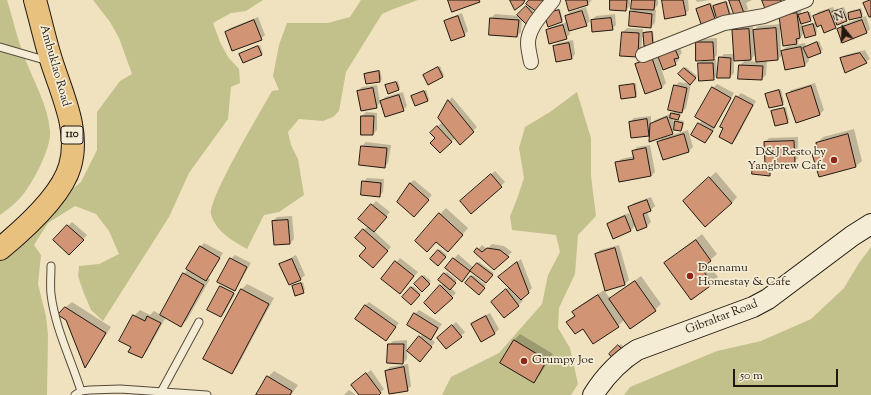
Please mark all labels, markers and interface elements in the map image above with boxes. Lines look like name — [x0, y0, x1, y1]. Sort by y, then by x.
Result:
north arrow — [823, 8, 863, 48]
text: N — [833, 8, 846, 26]
street label: Ambuklao Road — [35, 23, 73, 109]
road number: 110 — [61, 126, 83, 144]
place label: D&J Resto by Yangbrew Cafe — [747, 146, 826, 174]
marker: D&J Resto by Yangbrew Cafe — [829, 155, 839, 165]
place label: Daenamu Homestay & Cafe — [698, 262, 791, 290]
marker: Daenamu Homestay & Cafe — [685, 271, 695, 281]
street label: Gibraltar Road — [684, 298, 760, 338]
place label: Grumpy Joe — [532, 354, 594, 368]
marker: Grumpy Joe — [519, 356, 529, 366]
scale bar — [735, 361, 840, 387]
text: 50 m — [740, 367, 763, 385]

